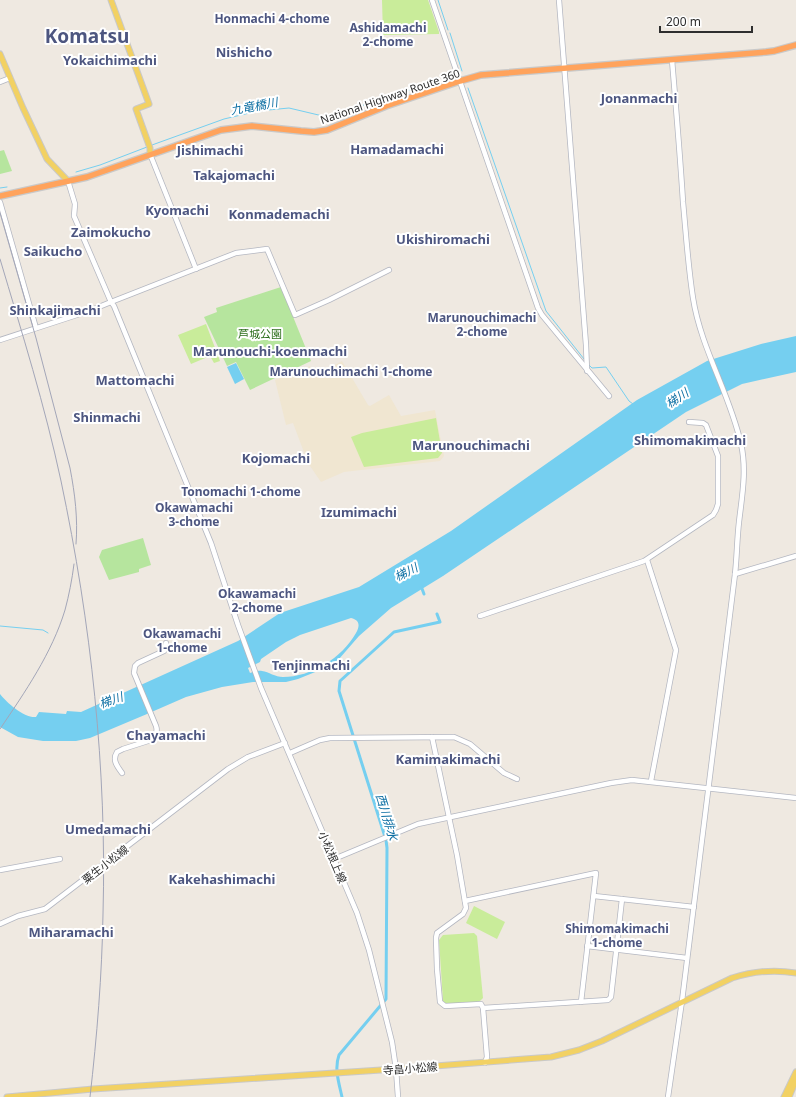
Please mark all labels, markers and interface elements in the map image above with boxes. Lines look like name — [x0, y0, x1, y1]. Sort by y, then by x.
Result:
scale bar — [660, 8, 752, 34]
district label: Honmachi 4-chome — [214, 10, 330, 27]
text: 200 m — [666, 13, 701, 30]
district label: Ashidamachi 2-chome — [350, 19, 426, 50]
district label: Komatsu — [45, 23, 129, 49]
district label: Nishicho — [216, 43, 272, 61]
district label: Yokaichimachi — [63, 51, 157, 69]
street label: National Highway Route 360 — [318, 65, 462, 127]
district label: Jonanmachi — [600, 89, 677, 107]
water label: 九竜橋川 — [229, 93, 281, 119]
district label: Hamadamachi — [350, 140, 444, 158]
district label: Jishimachi — [176, 141, 243, 159]
district label: Takajomachi — [193, 166, 275, 184]
district label: Kyomachi — [145, 201, 209, 219]
district label: Konmademachi — [228, 205, 330, 223]
district label: Zaimokucho — [71, 223, 151, 241]
district label: Ukishiromachi — [396, 230, 490, 248]
district label: Saikucho — [24, 242, 82, 260]
district label: Shinkajimachi — [9, 301, 101, 319]
district label: Marunouchimachi 2-chome — [428, 309, 536, 340]
park label: 芦城公園 — [238, 326, 282, 341]
district label: Marunouchi-koenmachi — [193, 342, 347, 360]
district label: Marunouchimachi 1-chome — [270, 363, 433, 380]
district label: Mattomachi — [96, 371, 175, 389]
water label: 梯川 — [662, 383, 693, 412]
district label: Shinmachi — [73, 408, 141, 426]
district label: Shimomakimachi — [634, 431, 746, 449]
district label: Marunouchimachi — [412, 436, 530, 454]
district label: Kojomachi — [242, 449, 310, 467]
district label: Tonomachi 1-chome — [181, 483, 301, 500]
district label: Okawamachi 3-chome — [155, 499, 233, 530]
district label: Izumimachi — [321, 503, 397, 521]
water label: 梯川 — [391, 558, 422, 585]
district label: Okawamachi 2-chome — [218, 585, 296, 616]
district label: Okawamachi 1-chome — [143, 625, 221, 656]
district label: Tenjinmachi — [272, 656, 350, 674]
water label: 梯川 — [97, 687, 127, 712]
district label: Chayamachi — [126, 726, 206, 744]
district label: Kamimakimachi — [396, 750, 501, 768]
water label: 西川排水 — [372, 792, 403, 844]
district label: Umedamachi — [65, 820, 151, 838]
street label: 小松根上線 — [315, 829, 351, 885]
street label: 粟生小松線 — [79, 841, 131, 887]
district label: Kakehashimachi — [169, 870, 276, 888]
district label: Shimomakimachi 1-chome — [565, 920, 669, 951]
district label: Miharamachi — [28, 923, 114, 941]
street label: 寺畠小松線 — [382, 1059, 438, 1077]

